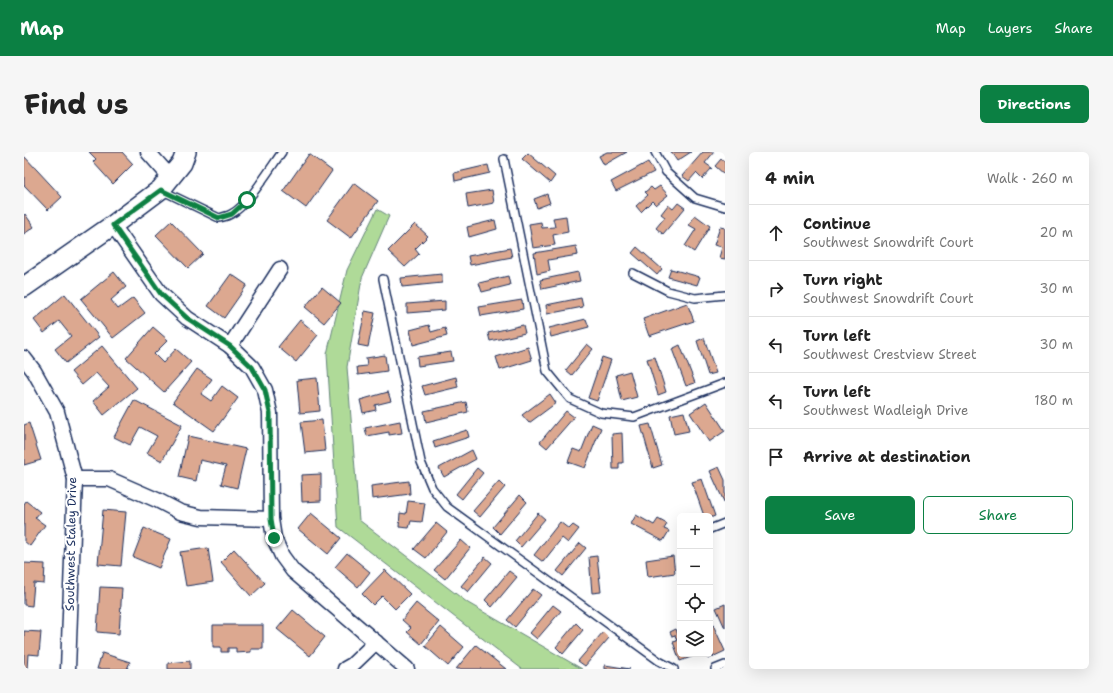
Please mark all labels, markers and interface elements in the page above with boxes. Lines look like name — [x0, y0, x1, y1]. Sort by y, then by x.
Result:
text: Map — [20, 16, 64, 41]
text: Map — [936, 19, 966, 37]
text: Layers — [988, 19, 1032, 37]
text: Share — [1054, 19, 1093, 37]
text: Find us — [24, 85, 129, 123]
button: Directions — [980, 85, 1089, 123]
text: 4 min — [765, 167, 815, 189]
text: Walk · 260 m — [987, 170, 1073, 187]
route start — [238, 191, 256, 209]
text: Continue — [803, 214, 871, 234]
icon: ahead — [765, 222, 787, 244]
text: 20 m — [1040, 224, 1073, 241]
text: Southwest Snowdrift Court — [803, 234, 974, 251]
text: Turn right — [803, 270, 883, 290]
icon: right — [765, 278, 787, 300]
text: 30 m — [1039, 280, 1073, 297]
text: Southwest Snowdrift Court — [803, 290, 974, 307]
text: Turn left — [803, 326, 871, 346]
icon: left — [765, 334, 787, 356]
text: 30 m — [1039, 336, 1073, 353]
text: Southwest Crestview Street — [803, 346, 977, 363]
text: Turn left — [803, 382, 871, 402]
icon: left — [765, 390, 787, 412]
text: 180 m — [1034, 392, 1073, 409]
text: Southwest Wadleigh Drive — [803, 402, 968, 419]
icon: arrive — [765, 446, 787, 468]
text: Arrive at destination — [803, 447, 971, 467]
street label: Southwest Staley Drive — [62, 476, 80, 611]
button: Save — [765, 496, 915, 534]
button: Share — [923, 496, 1073, 534]
map controls — [677, 513, 713, 657]
button: + — [677, 513, 713, 549]
route end — [265, 529, 283, 547]
button: − — [677, 549, 713, 585]
button: locate — [677, 585, 713, 621]
button: layers — [677, 621, 713, 657]

